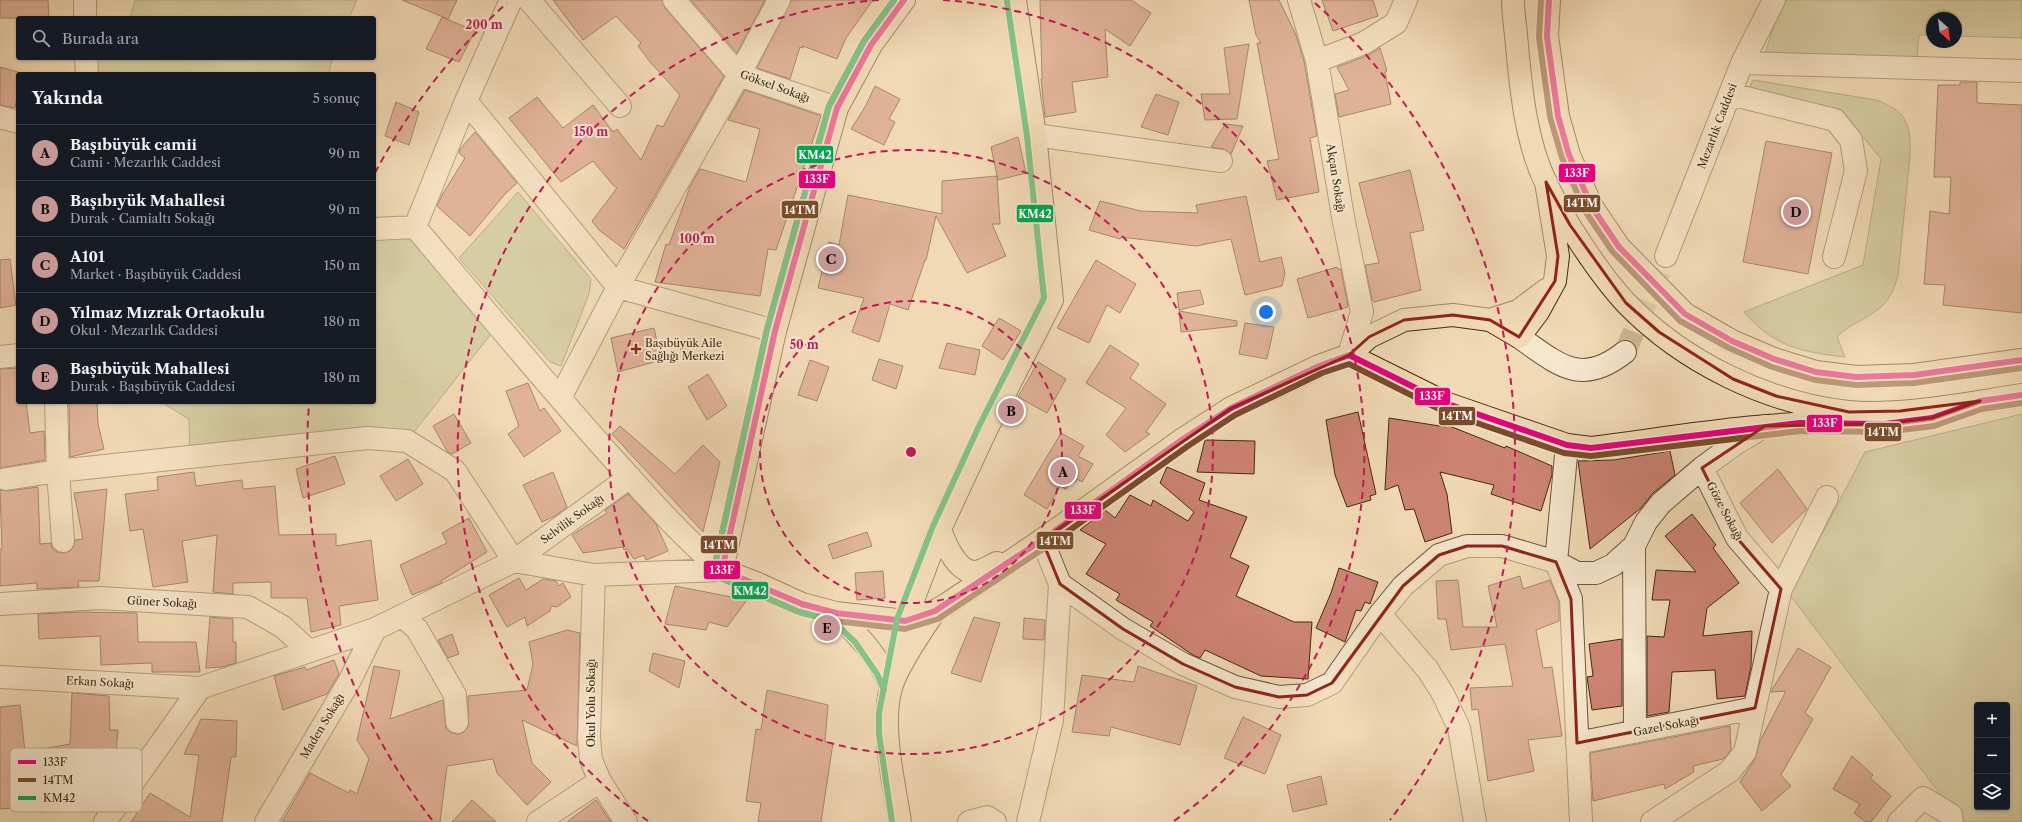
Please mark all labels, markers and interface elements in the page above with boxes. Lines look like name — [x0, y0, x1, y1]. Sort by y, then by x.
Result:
north arrow — [1926, 12, 1962, 48]
search box — [16, 16, 376, 60]
text: 200 m — [465, 17, 503, 32]
icon: search — [30, 27, 52, 49]
text: Burada ara — [62, 29, 139, 48]
street label: Göksel Sokağı — [738, 67, 812, 105]
street label: Mezarlık Caddesi — [1694, 81, 1740, 171]
text: Yakında — [32, 88, 103, 108]
text: 5 sonuç — [313, 90, 360, 106]
text: 150 m — [574, 124, 608, 139]
text: Başıbüyük camii — [70, 135, 197, 154]
street label: Akçan Sokağı — [1323, 141, 1348, 214]
text: A — [40, 145, 50, 161]
text: 90 m — [329, 145, 360, 161]
line badge: KM42 — [796, 145, 834, 164]
text: KM42 — [798, 148, 832, 162]
text: Cami · Mezarlık Caddesi — [70, 154, 221, 170]
line badge: 133F — [1558, 163, 1596, 183]
text: 133F — [1565, 166, 1590, 180]
line badge: 133F — [798, 170, 836, 189]
text: 133F — [805, 172, 830, 186]
text: Başıbıyük Mahallesi — [70, 191, 225, 210]
line badge: 14TM — [1563, 194, 1601, 213]
text: 14TM — [1566, 196, 1598, 210]
pin: D — [1783, 197, 1809, 227]
line badge: 14TM — [781, 200, 819, 219]
text: B — [40, 201, 50, 217]
text: 90 m — [329, 201, 360, 217]
text: 14TM — [784, 203, 816, 217]
line badge: KM42 — [1016, 204, 1054, 223]
text: KM42 — [1018, 207, 1052, 221]
text: Durak · Camialtı Sokağı — [70, 210, 215, 226]
text: 100 m — [679, 231, 715, 246]
pin: C — [818, 244, 844, 274]
text: A101 — [70, 247, 105, 266]
text: C — [40, 257, 50, 273]
text: 150 m — [324, 257, 360, 273]
text: Market · Başıbüyük Caddesi — [70, 266, 241, 282]
your location — [1256, 302, 1276, 322]
text: Yılmaz Mızrak Ortaokulu — [70, 303, 265, 322]
text: D — [39, 313, 51, 329]
text: 180 m — [323, 313, 360, 329]
text: Okul · Mezarlık Caddesi — [70, 322, 218, 338]
place label: Başıbüyük Aile Sağlığı Merkezi — [645, 336, 725, 363]
text: 50 m — [789, 337, 819, 352]
marker: Başıbüyük Aile Sağlığı Merkezi — [630, 343, 642, 355]
text: Başıbüyük Mahallesi — [70, 359, 230, 378]
text: E — [40, 369, 50, 385]
text: 180 m — [323, 369, 360, 385]
text: Durak · Başıbüyük Caddesi — [70, 378, 235, 394]
line badge: 133F — [1414, 387, 1451, 406]
text: 133F — [1420, 389, 1445, 403]
pin: B — [998, 396, 1024, 426]
line badge: 14TM — [1438, 406, 1476, 426]
text: 14TM — [1441, 409, 1473, 423]
line badge: 133F — [1806, 414, 1843, 433]
text: 133F — [1813, 416, 1838, 430]
line badge: 14TM — [1864, 422, 1902, 442]
text: 14TM — [1867, 425, 1899, 439]
centre of rings — [904, 445, 918, 459]
pin: A — [1050, 457, 1076, 487]
street label: Göze Sokağı — [1704, 479, 1747, 543]
street label: Selvilik Sokağı — [537, 491, 607, 547]
line badge: 133F — [1064, 501, 1102, 520]
text: 133F — [1071, 503, 1096, 517]
line badge: 14TM — [1036, 531, 1074, 550]
text: 14TM — [1039, 534, 1071, 548]
line badge: 14TM — [700, 535, 738, 554]
text: 14TM — [703, 538, 735, 552]
line badge: 133F — [703, 560, 741, 580]
text: 133F — [710, 563, 735, 577]
line badge: KM42 — [731, 581, 769, 600]
text: KM42 — [733, 584, 767, 598]
street label: Güner Sokağı — [127, 593, 198, 611]
pin: E — [814, 613, 840, 643]
street label: Okul Yolu Sokağı — [584, 658, 598, 747]
street label: Erkan Sokağı — [66, 673, 135, 691]
street label: Maden Sokağı — [297, 690, 347, 761]
map controls — [1974, 702, 2010, 810]
button: + — [1974, 702, 2010, 738]
street label: Gazel Sokağı — [1632, 713, 1701, 739]
button: − — [1974, 738, 2010, 774]
legend — [10, 748, 142, 812]
text: 133F — [43, 755, 67, 769]
text: 14TM — [43, 773, 73, 787]
button: layers — [1974, 774, 2010, 810]
text: KM42 — [43, 791, 75, 805]

